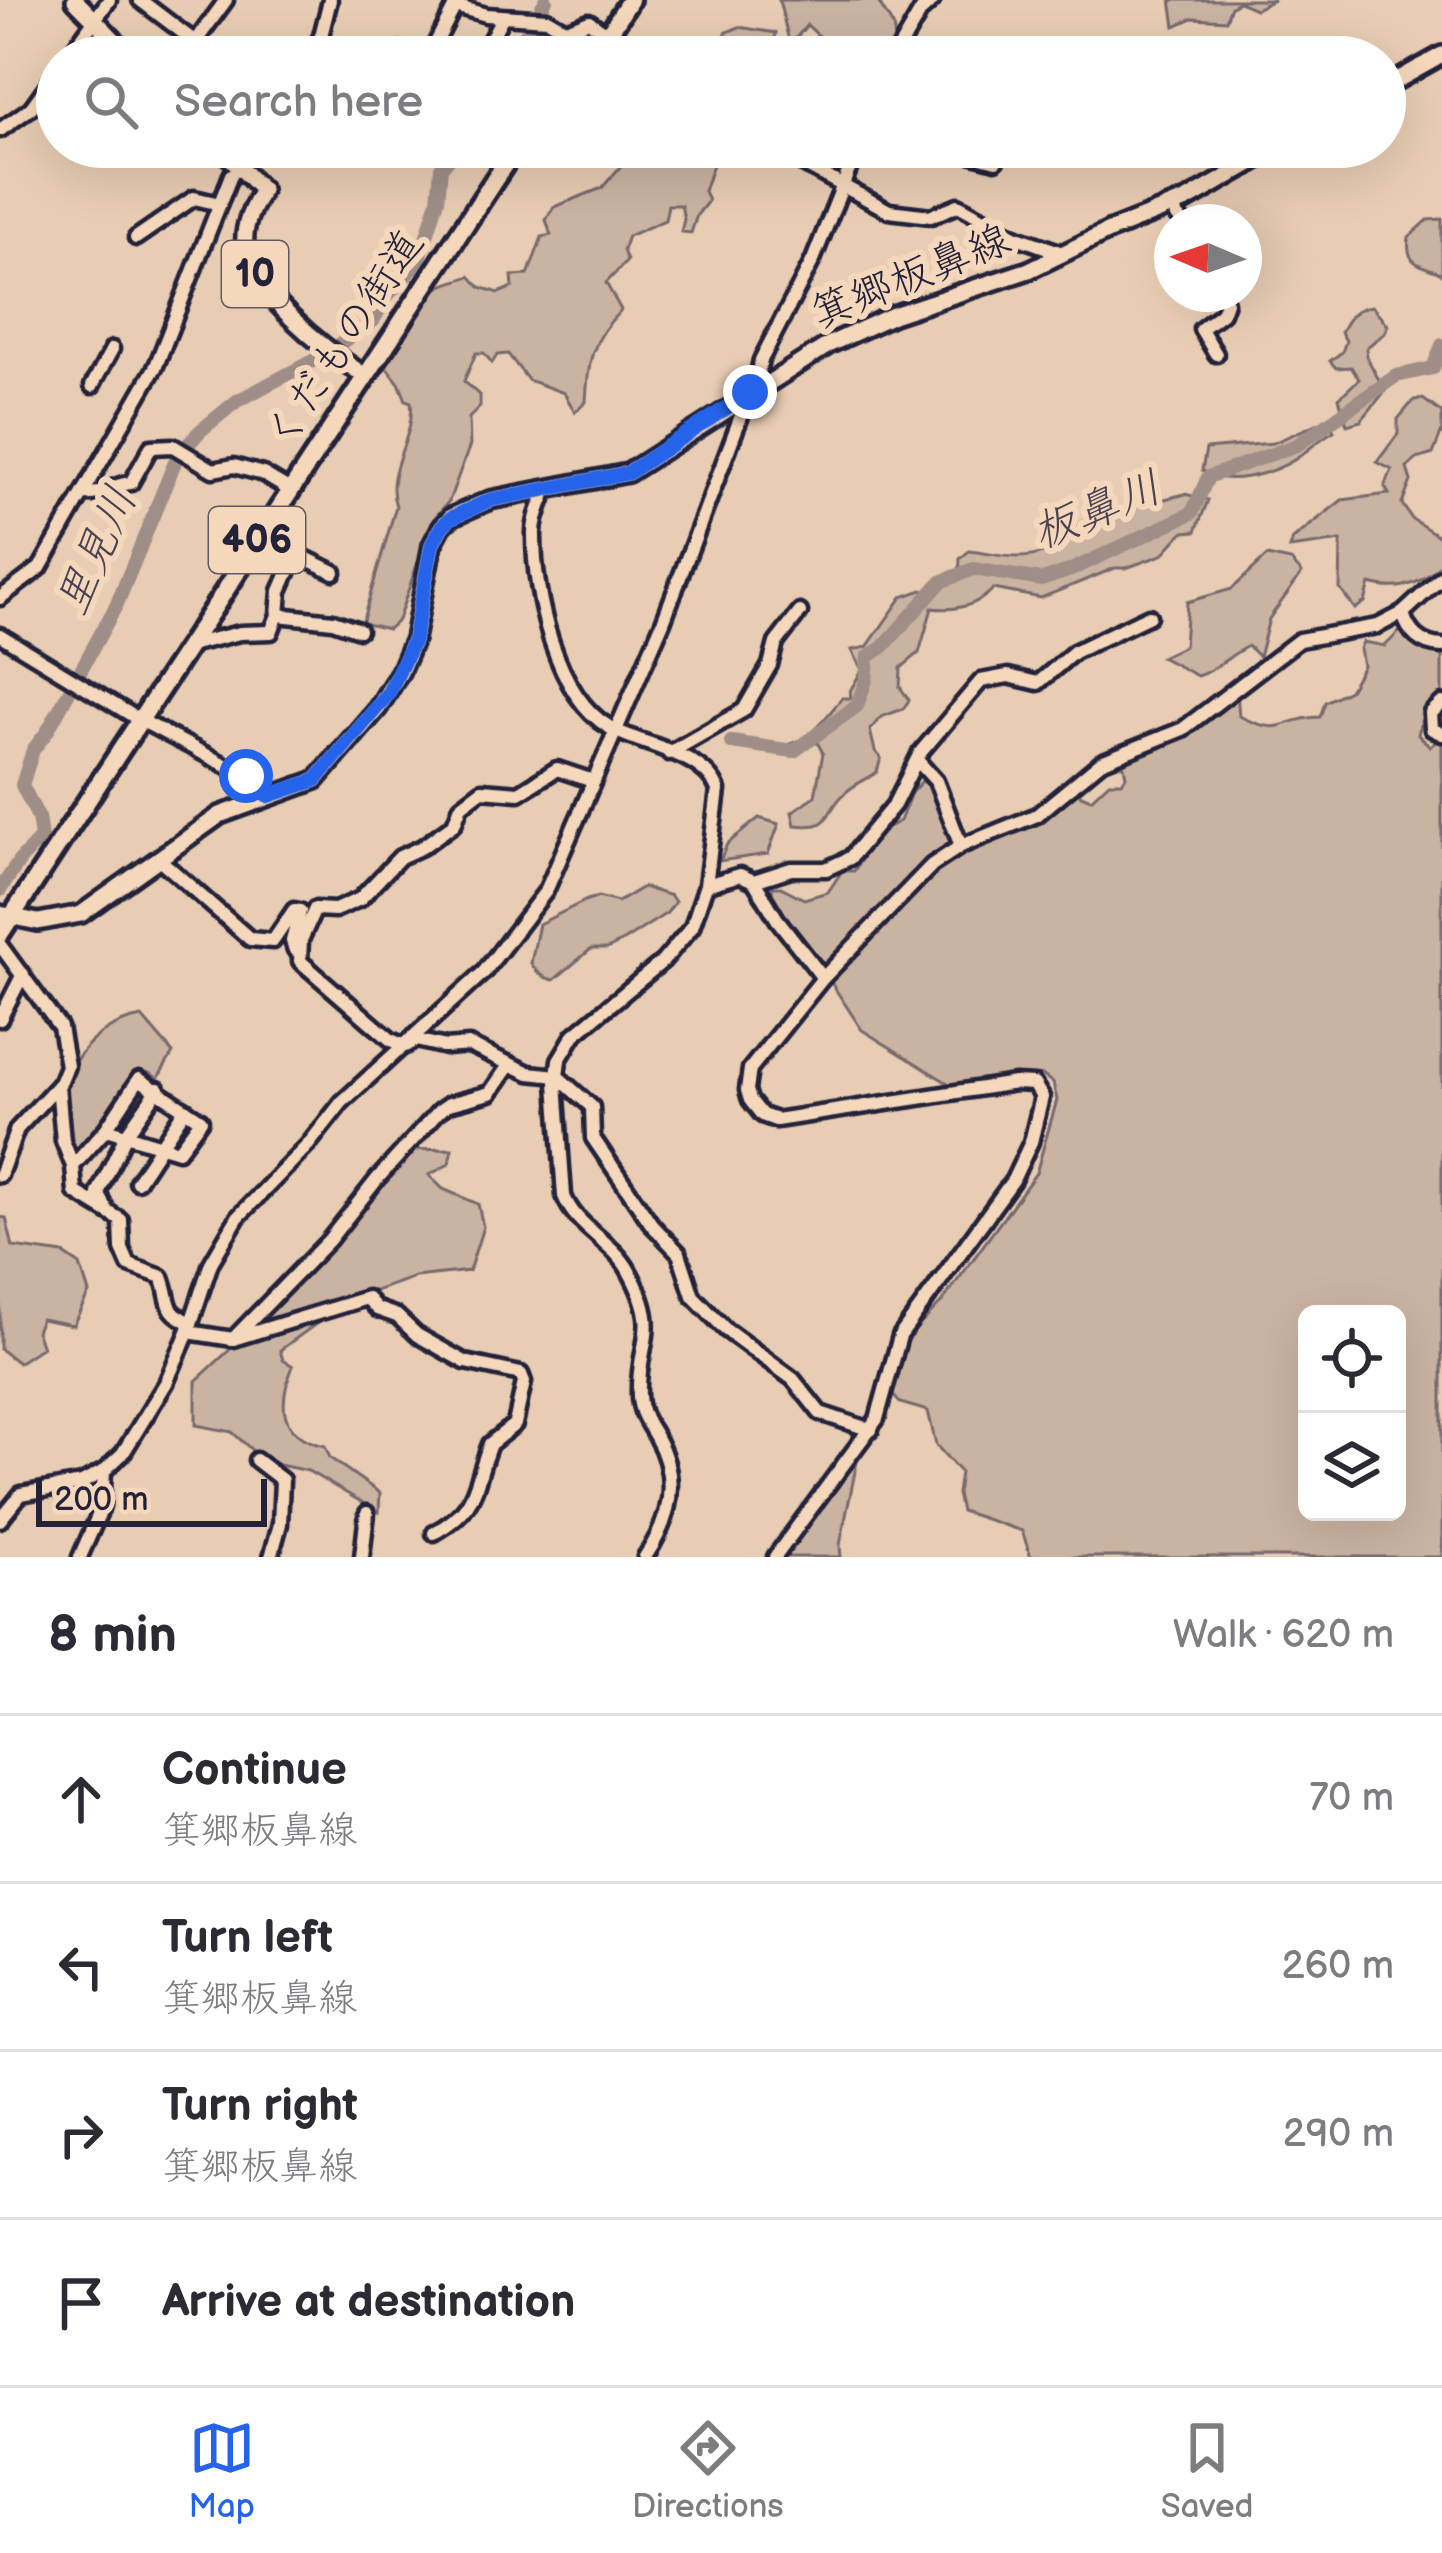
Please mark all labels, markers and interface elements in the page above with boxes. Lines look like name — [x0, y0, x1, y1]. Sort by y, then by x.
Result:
search box — [36, 36, 1406, 168]
icon: search — [78, 69, 144, 135]
text: Search here — [174, 75, 423, 130]
north arrow — [1154, 204, 1262, 312]
street label: 箕郷板鼻線 — [804, 214, 1018, 340]
street label: くだもの街道 — [255, 220, 435, 460]
road number: 10 — [222, 241, 288, 307]
route end — [723, 365, 777, 419]
water label: 板鼻川 — [1024, 460, 1170, 562]
water label: 里見川 — [44, 478, 150, 624]
road number: 406 — [209, 507, 305, 573]
route start — [219, 749, 273, 803]
map controls — [1298, 1305, 1406, 1521]
button: locate — [1298, 1305, 1406, 1413]
button: layers — [1298, 1413, 1406, 1521]
scale bar — [36, 1473, 267, 1526]
text: 200 m — [54, 1480, 148, 1520]
text: 8 min — [48, 1605, 177, 1666]
text: Walk · 620 m — [1173, 1612, 1394, 1659]
text: Continue — [162, 1743, 347, 1798]
icon: ahead — [48, 1766, 114, 1832]
text: 70 m — [1309, 1775, 1394, 1822]
text: 箕郷板鼻線 — [162, 1808, 357, 1855]
text: Turn left — [162, 1911, 333, 1966]
icon: left — [48, 1934, 114, 2000]
text: 260 m — [1281, 1943, 1394, 1990]
text: 箕郷板鼻線 — [162, 1976, 357, 2023]
text: Turn right — [162, 2079, 358, 2134]
icon: right — [48, 2102, 114, 2168]
text: 290 m — [1283, 2111, 1394, 2158]
text: 箕郷板鼻線 — [162, 2144, 357, 2191]
icon: arrive — [48, 2270, 114, 2336]
text: Arrive at destination — [162, 2275, 575, 2330]
tab: Map — [189, 2415, 255, 2527]
tab: Directions — [632, 2415, 784, 2527]
tab: Saved — [1161, 2415, 1253, 2527]

